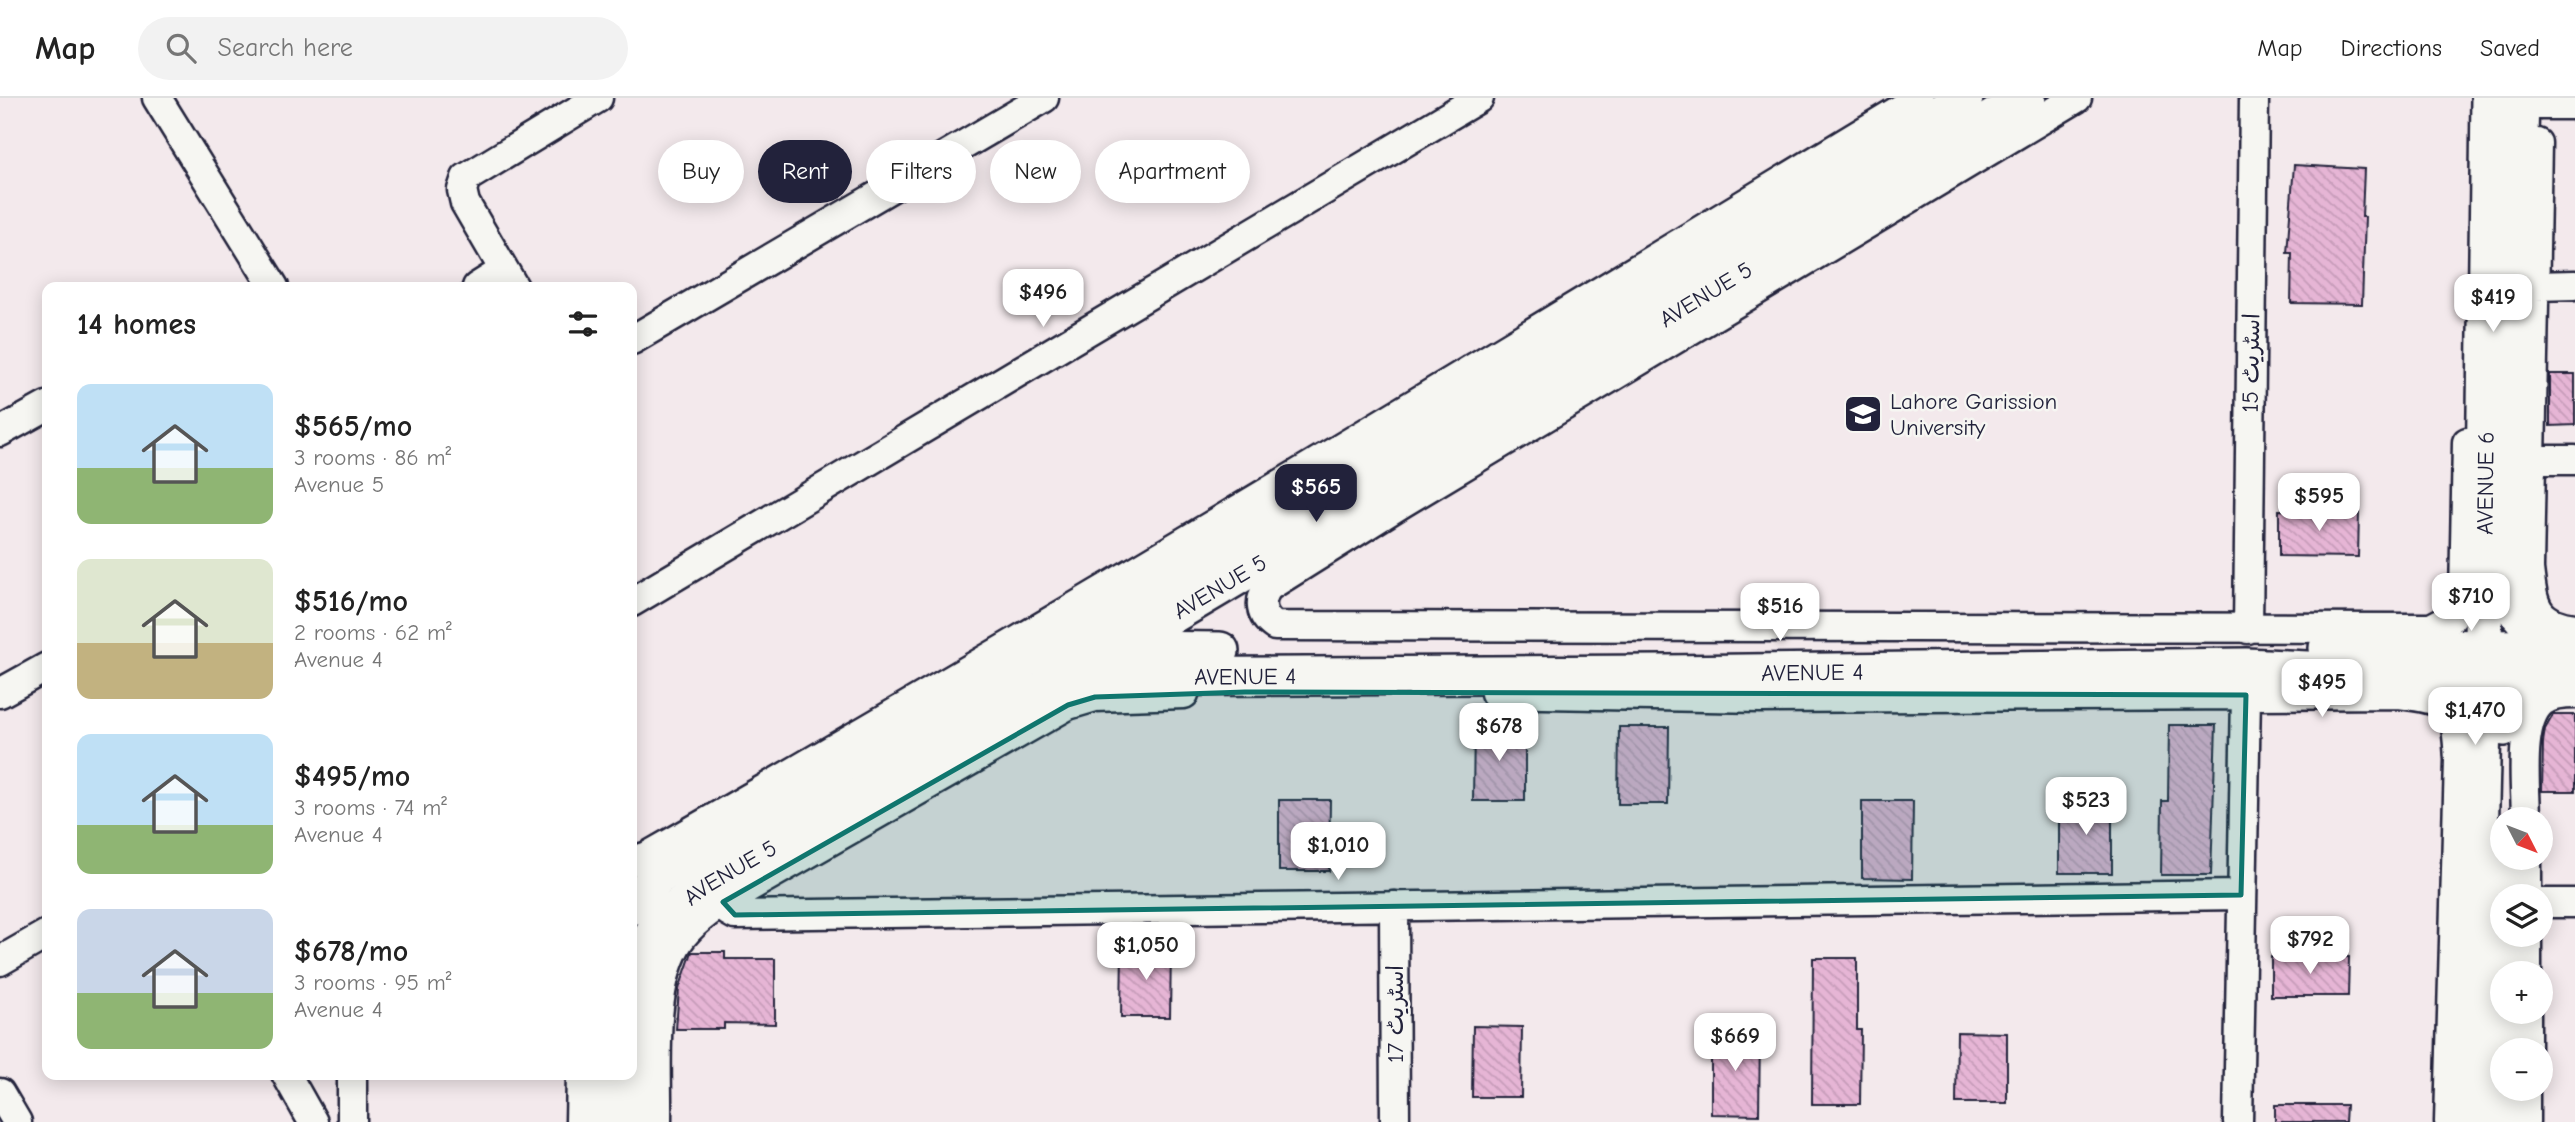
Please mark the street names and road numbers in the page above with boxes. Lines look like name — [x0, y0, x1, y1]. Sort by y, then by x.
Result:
street label: AVENUE 5 — [1654, 256, 1757, 333]
street label: اسٹریٹ 15 — [2237, 313, 2265, 413]
street label: AVENUE 6 — [2471, 431, 2499, 535]
street label: AVENUE 5 — [1168, 548, 1271, 624]
street label: AVENUE 4 — [1761, 658, 1864, 686]
street label: AVENUE 4 — [1194, 662, 1297, 690]
street label: AVENUE 5 — [678, 834, 781, 911]
street label: اسٹریٹ 17 — [1382, 965, 1409, 1063]

